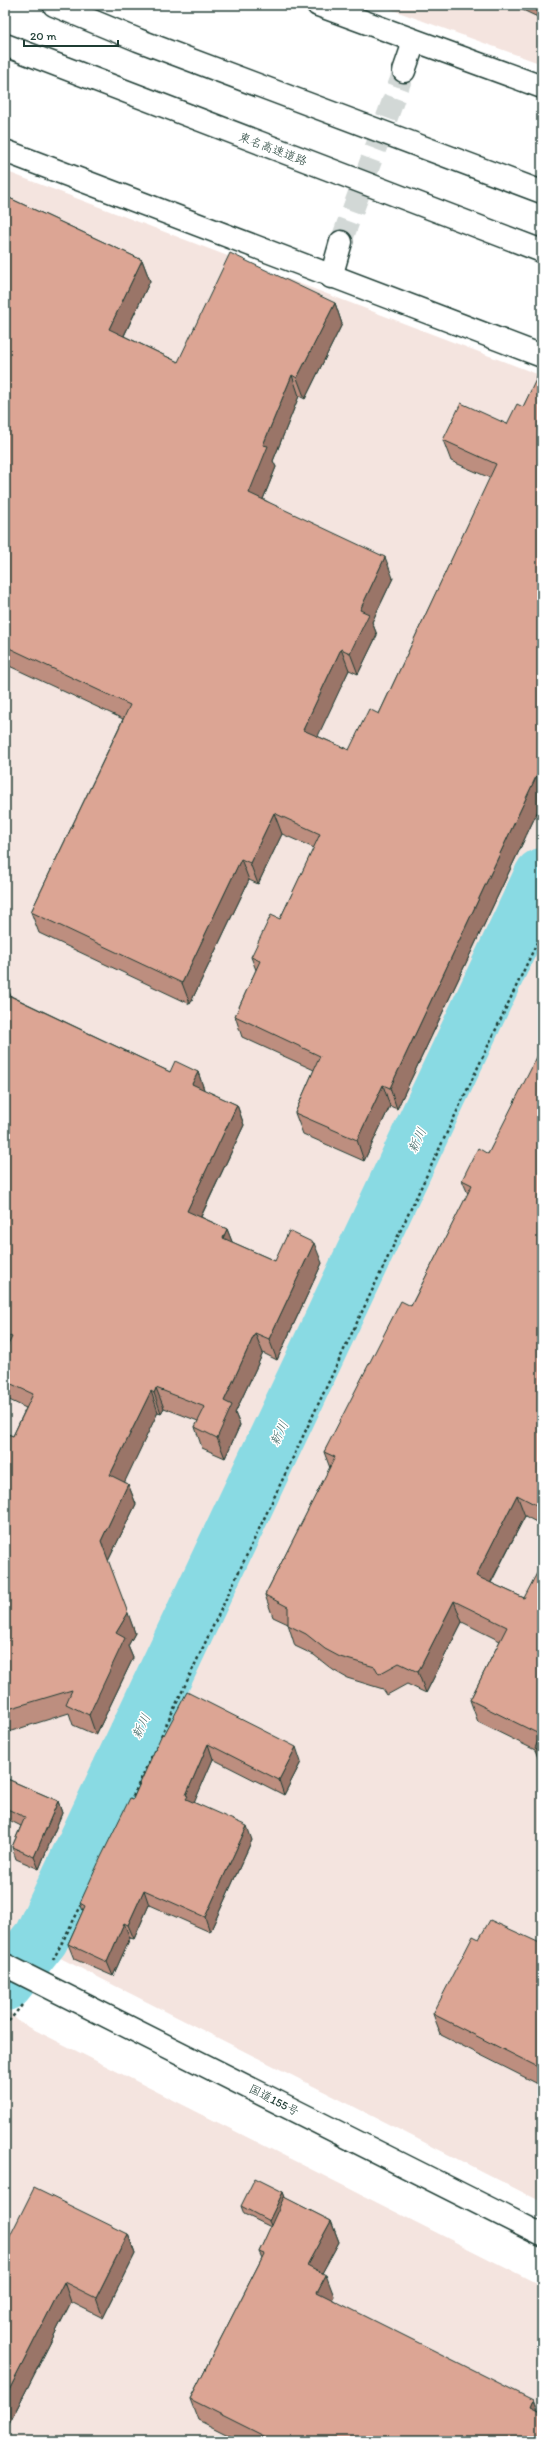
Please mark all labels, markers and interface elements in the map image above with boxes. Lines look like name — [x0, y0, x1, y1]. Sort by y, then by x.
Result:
scale bar — [24, 22, 118, 48]
text: 20 m — [30, 29, 57, 43]
street label: 東名高速道路 — [237, 130, 309, 168]
water label: 新川 — [405, 1125, 429, 1155]
water label: 新川 — [267, 1418, 291, 1448]
water label: 新川 — [129, 1711, 153, 1741]
street label: 国道155号 — [247, 2081, 301, 2119]

